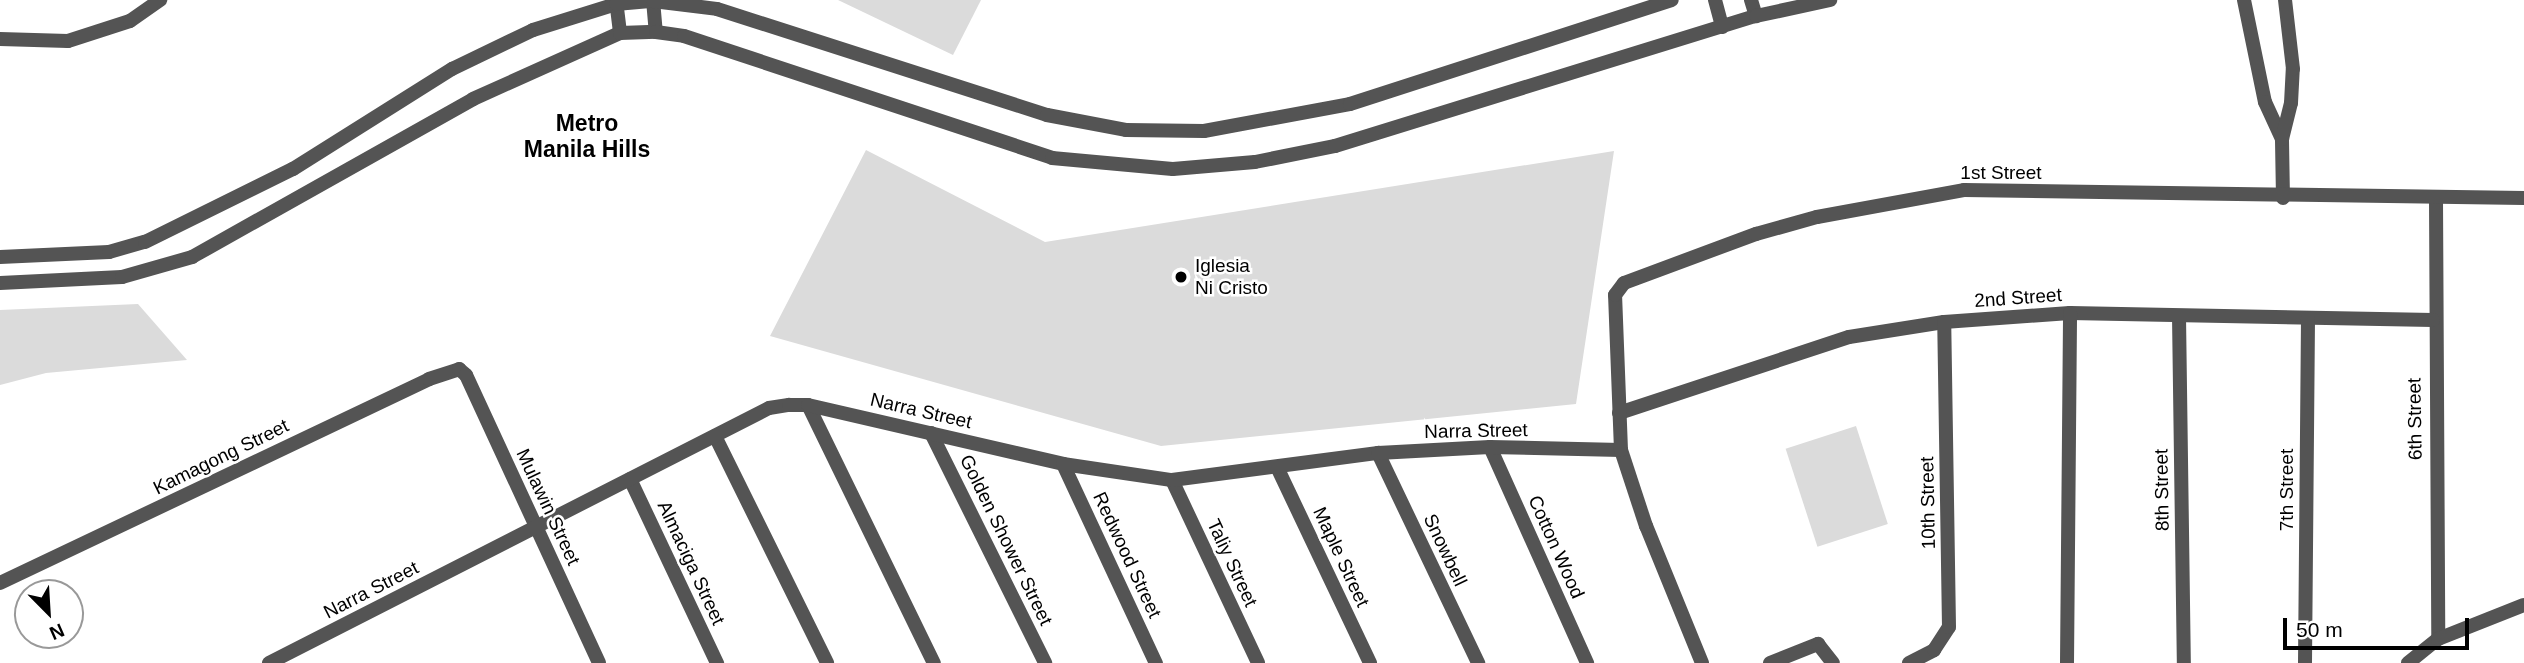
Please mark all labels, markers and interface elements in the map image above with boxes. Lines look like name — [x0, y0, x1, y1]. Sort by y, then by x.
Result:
district label: Metro Manila Hills — [524, 109, 650, 163]
street label: 1st Street — [1960, 162, 2042, 184]
place label: Iglesia Ni Cristo — [1195, 255, 1268, 299]
marker: Iglesia Ni Cristo — [1173, 269, 1189, 285]
street label: 2nd Street — [1973, 284, 2063, 312]
street label: 6th Street — [2403, 378, 2427, 460]
street label: Narra Street — [868, 388, 974, 434]
street label: Kamagong Street — [150, 414, 292, 500]
street label: Narra Street — [1424, 419, 1528, 443]
street label: Mulawin Street — [511, 445, 585, 569]
street label: 8th Street — [2150, 449, 2174, 531]
street label: 7th Street — [2276, 449, 2298, 531]
street label: Golden Shower Street — [955, 451, 1057, 629]
street label: 10th Street — [1916, 456, 1940, 550]
street label: Redwood Street — [1088, 488, 1166, 622]
street label: Cotton Wood — [1523, 492, 1589, 602]
street label: Almaciga Street — [652, 497, 730, 629]
street label: Maple Street — [1308, 503, 1374, 611]
street label: Snowbell — [1418, 510, 1472, 590]
street label: Taliy Street — [1202, 516, 1262, 610]
street label: Narra Street — [320, 556, 422, 624]
north arrow — [14, 579, 84, 649]
scale bar — [2286, 604, 2472, 648]
text: 50 m — [2296, 618, 2343, 641]
text: N — [46, 619, 67, 644]

